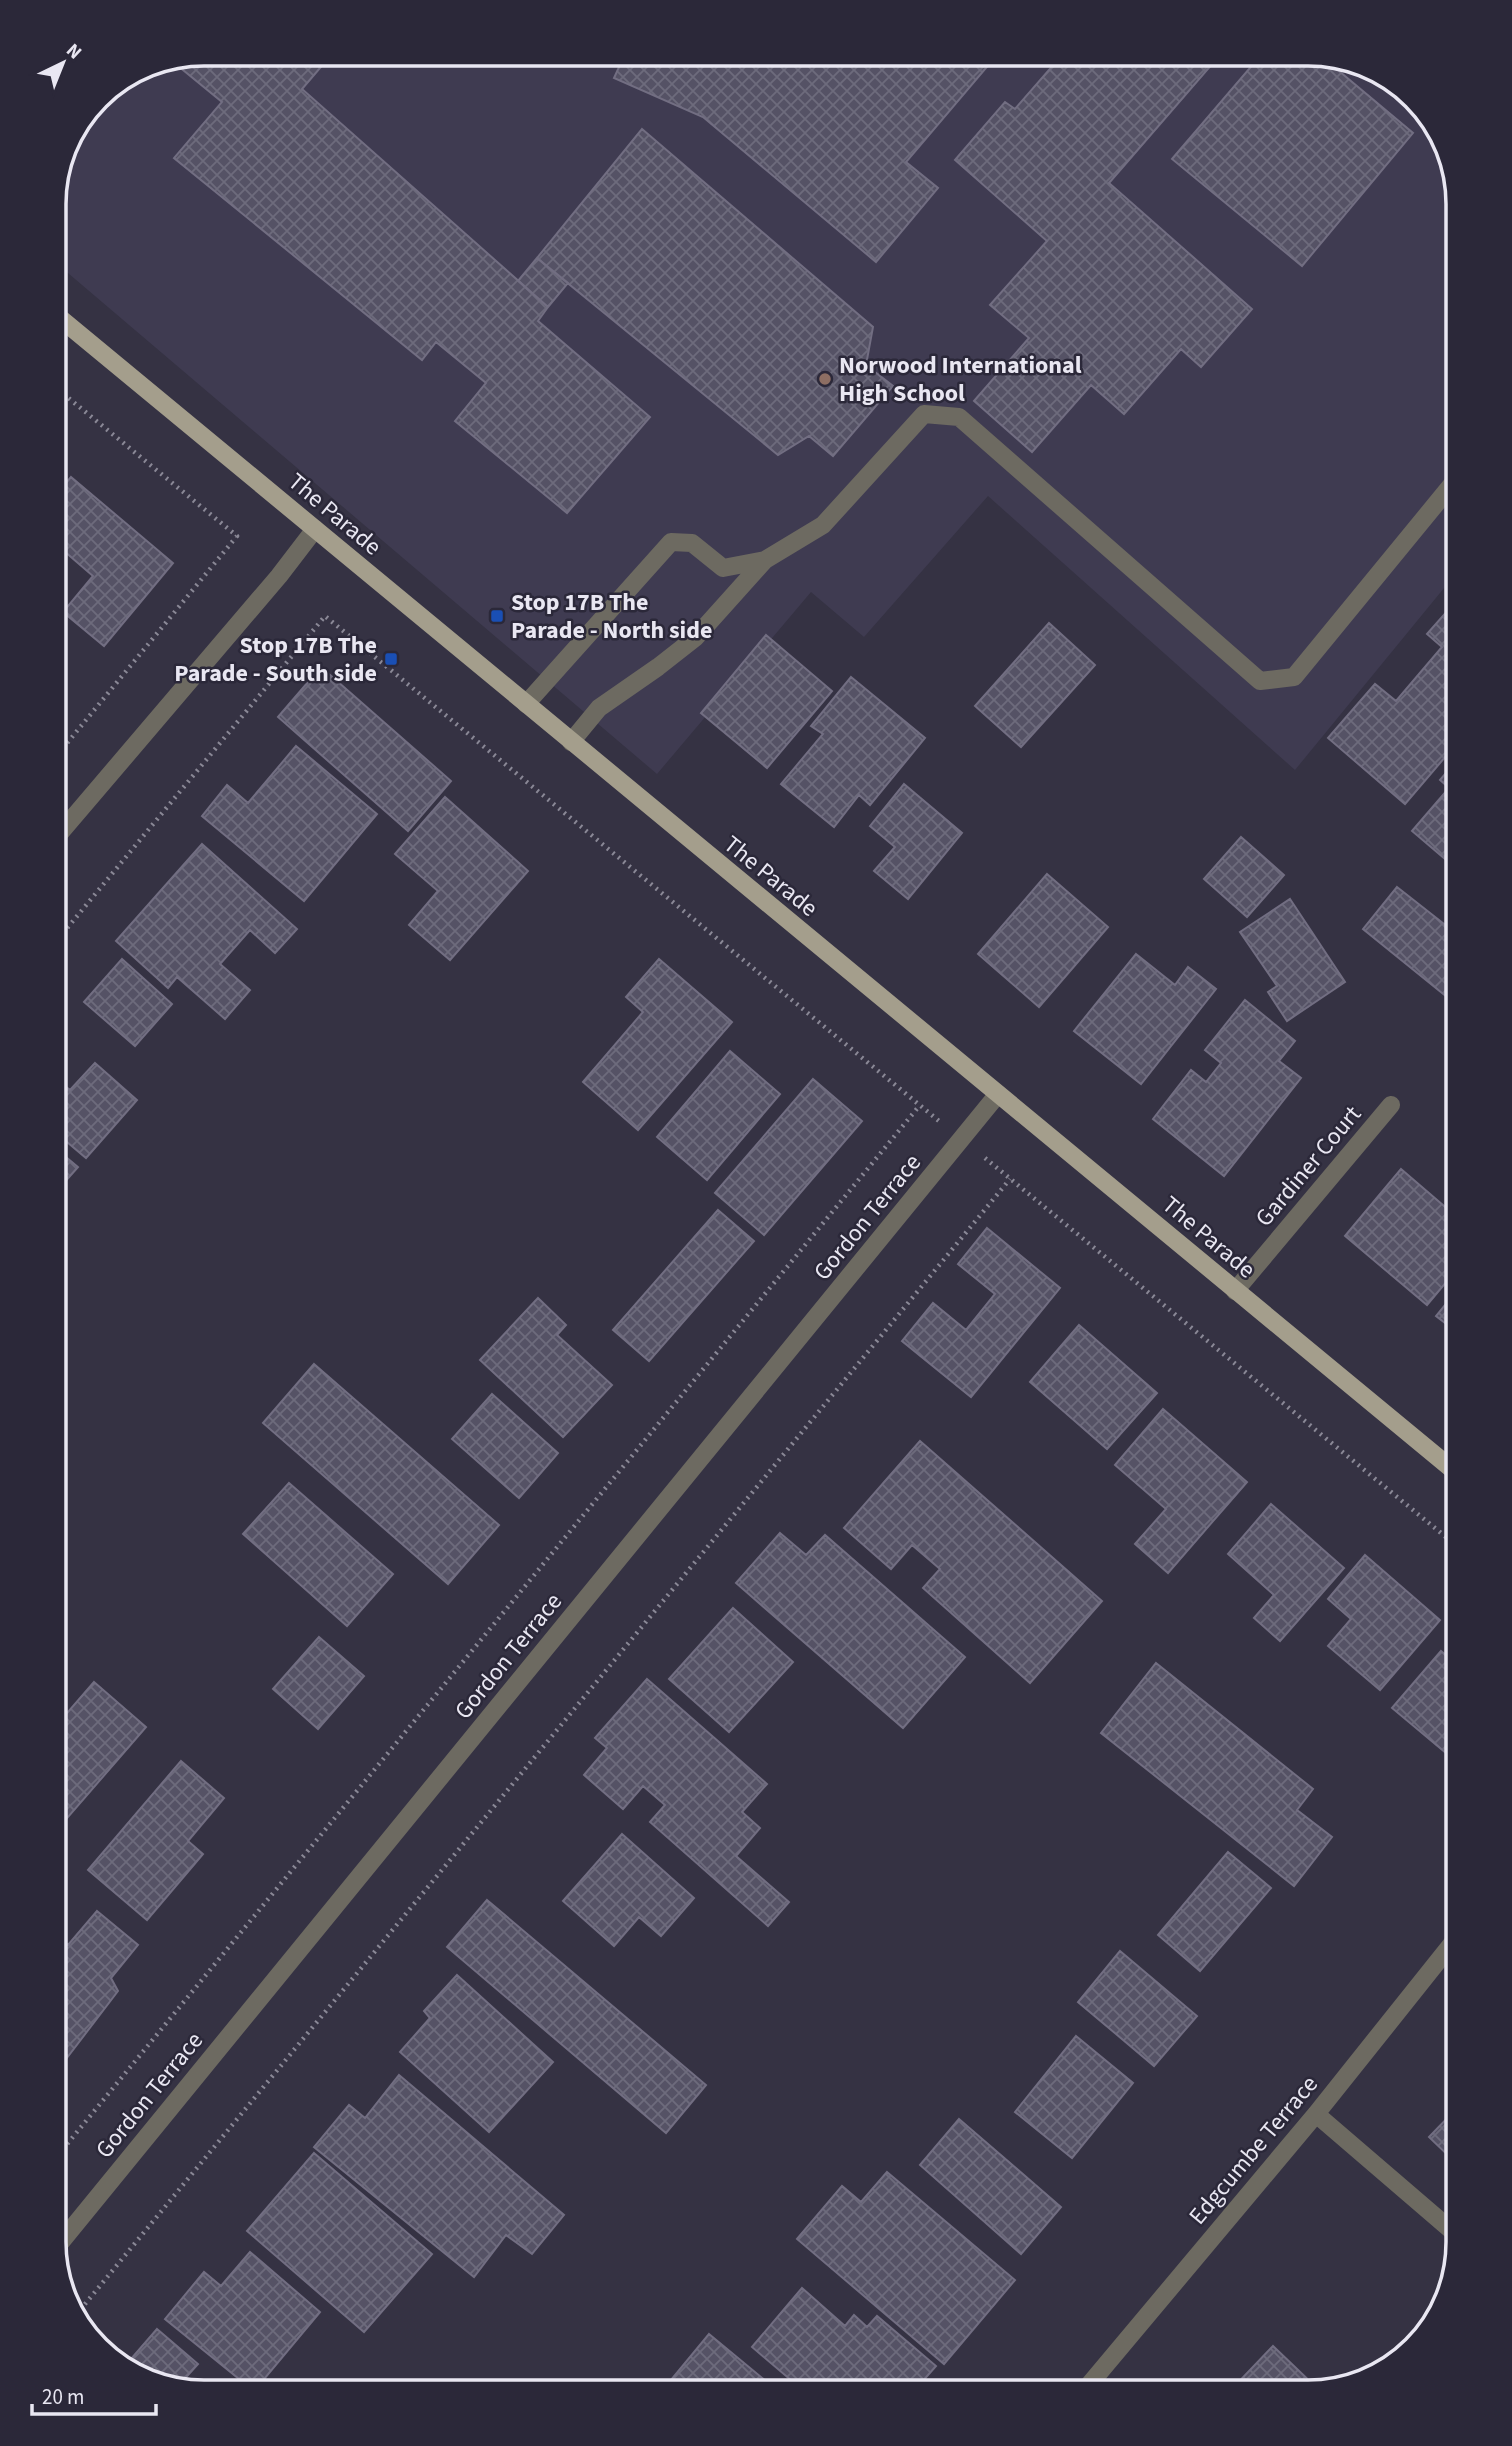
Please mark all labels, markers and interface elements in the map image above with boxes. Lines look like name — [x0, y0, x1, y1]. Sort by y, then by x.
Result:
north arrow — [28, 28, 98, 98]
text: N — [60, 37, 87, 66]
place label: Norwood International High School — [839, 348, 1082, 411]
marker: Norwood International High School — [817, 371, 833, 387]
street label: The Parade — [280, 465, 389, 564]
place label: Stop 17B The Parade - North side — [511, 585, 712, 648]
marker: Stop 17B The Parade - North side — [489, 608, 505, 624]
place label: Stop 17B The Parade - South side — [174, 628, 377, 691]
marker: Stop 17B The Parade - South side — [383, 651, 399, 667]
street label: The Parade — [716, 827, 825, 925]
street label: Gardiner Court — [1247, 1098, 1370, 1234]
street label: Gordon Terrace — [805, 1147, 929, 1288]
street label: The Parade — [1154, 1188, 1263, 1287]
street label: Gordon Terrace — [446, 1586, 570, 1727]
street label: Gordon Terrace — [87, 2025, 211, 2166]
street label: Edgcumbe Terrace — [1180, 2068, 1326, 2232]
scale bar — [32, 2372, 156, 2416]
text: 20 m — [42, 2382, 84, 2412]

